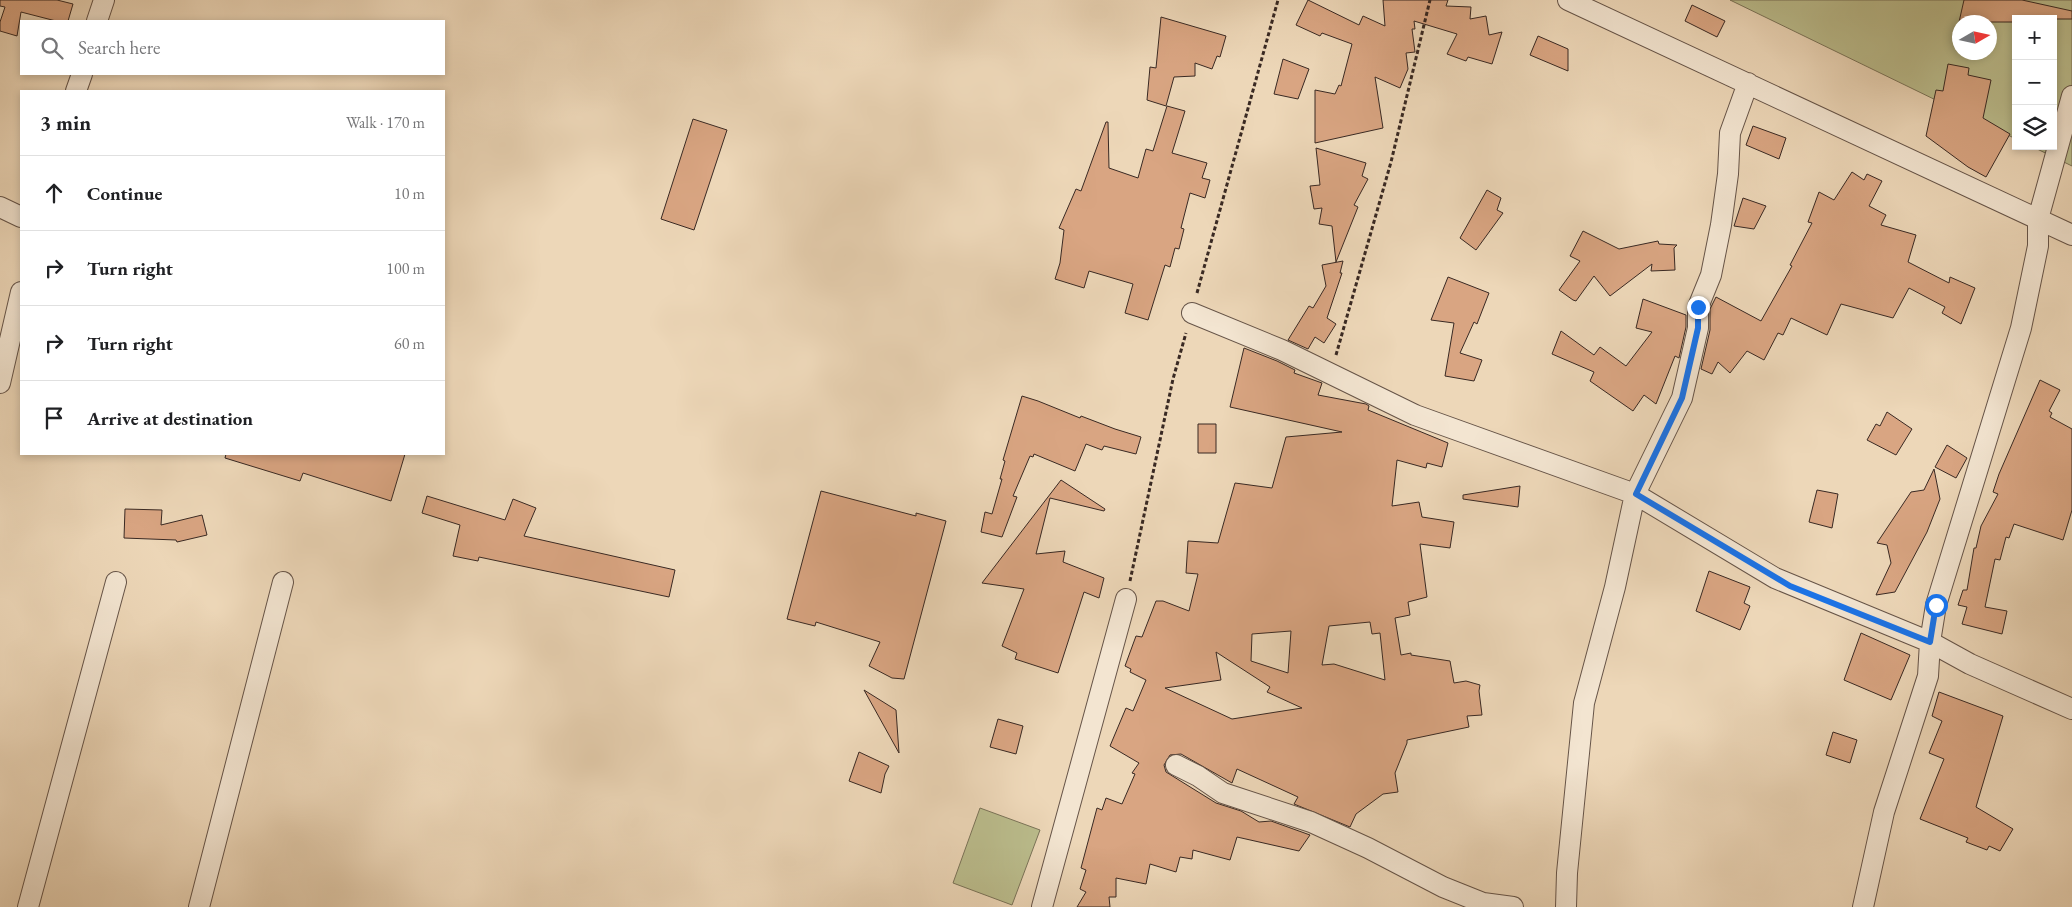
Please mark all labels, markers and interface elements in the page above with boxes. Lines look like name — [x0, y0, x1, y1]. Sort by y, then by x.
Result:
north arrow — [1952, 15, 1997, 60]
map controls — [2012, 15, 2057, 150]
button: + — [2012, 15, 2057, 60]
search box — [20, 20, 445, 75]
icon: search — [38, 34, 66, 62]
text: Search here — [78, 35, 160, 60]
button: − — [2012, 60, 2057, 105]
button: layers — [2012, 105, 2057, 150]
text: 3 min — [40, 109, 91, 136]
text: Walk · 170 m — [346, 112, 425, 133]
icon: ahead — [40, 179, 68, 207]
text: Continue — [87, 181, 162, 206]
text: 10 m — [394, 183, 425, 204]
icon: right — [40, 254, 68, 282]
text: Turn right — [87, 256, 173, 281]
text: 100 m — [386, 258, 425, 279]
route end — [1687, 296, 1710, 319]
icon: right — [40, 329, 68, 357]
text: Turn right — [87, 331, 173, 356]
text: 60 m — [394, 333, 425, 354]
icon: arrive — [40, 404, 68, 432]
text: Arrive at destination — [87, 406, 253, 431]
route start — [1925, 594, 1948, 617]

